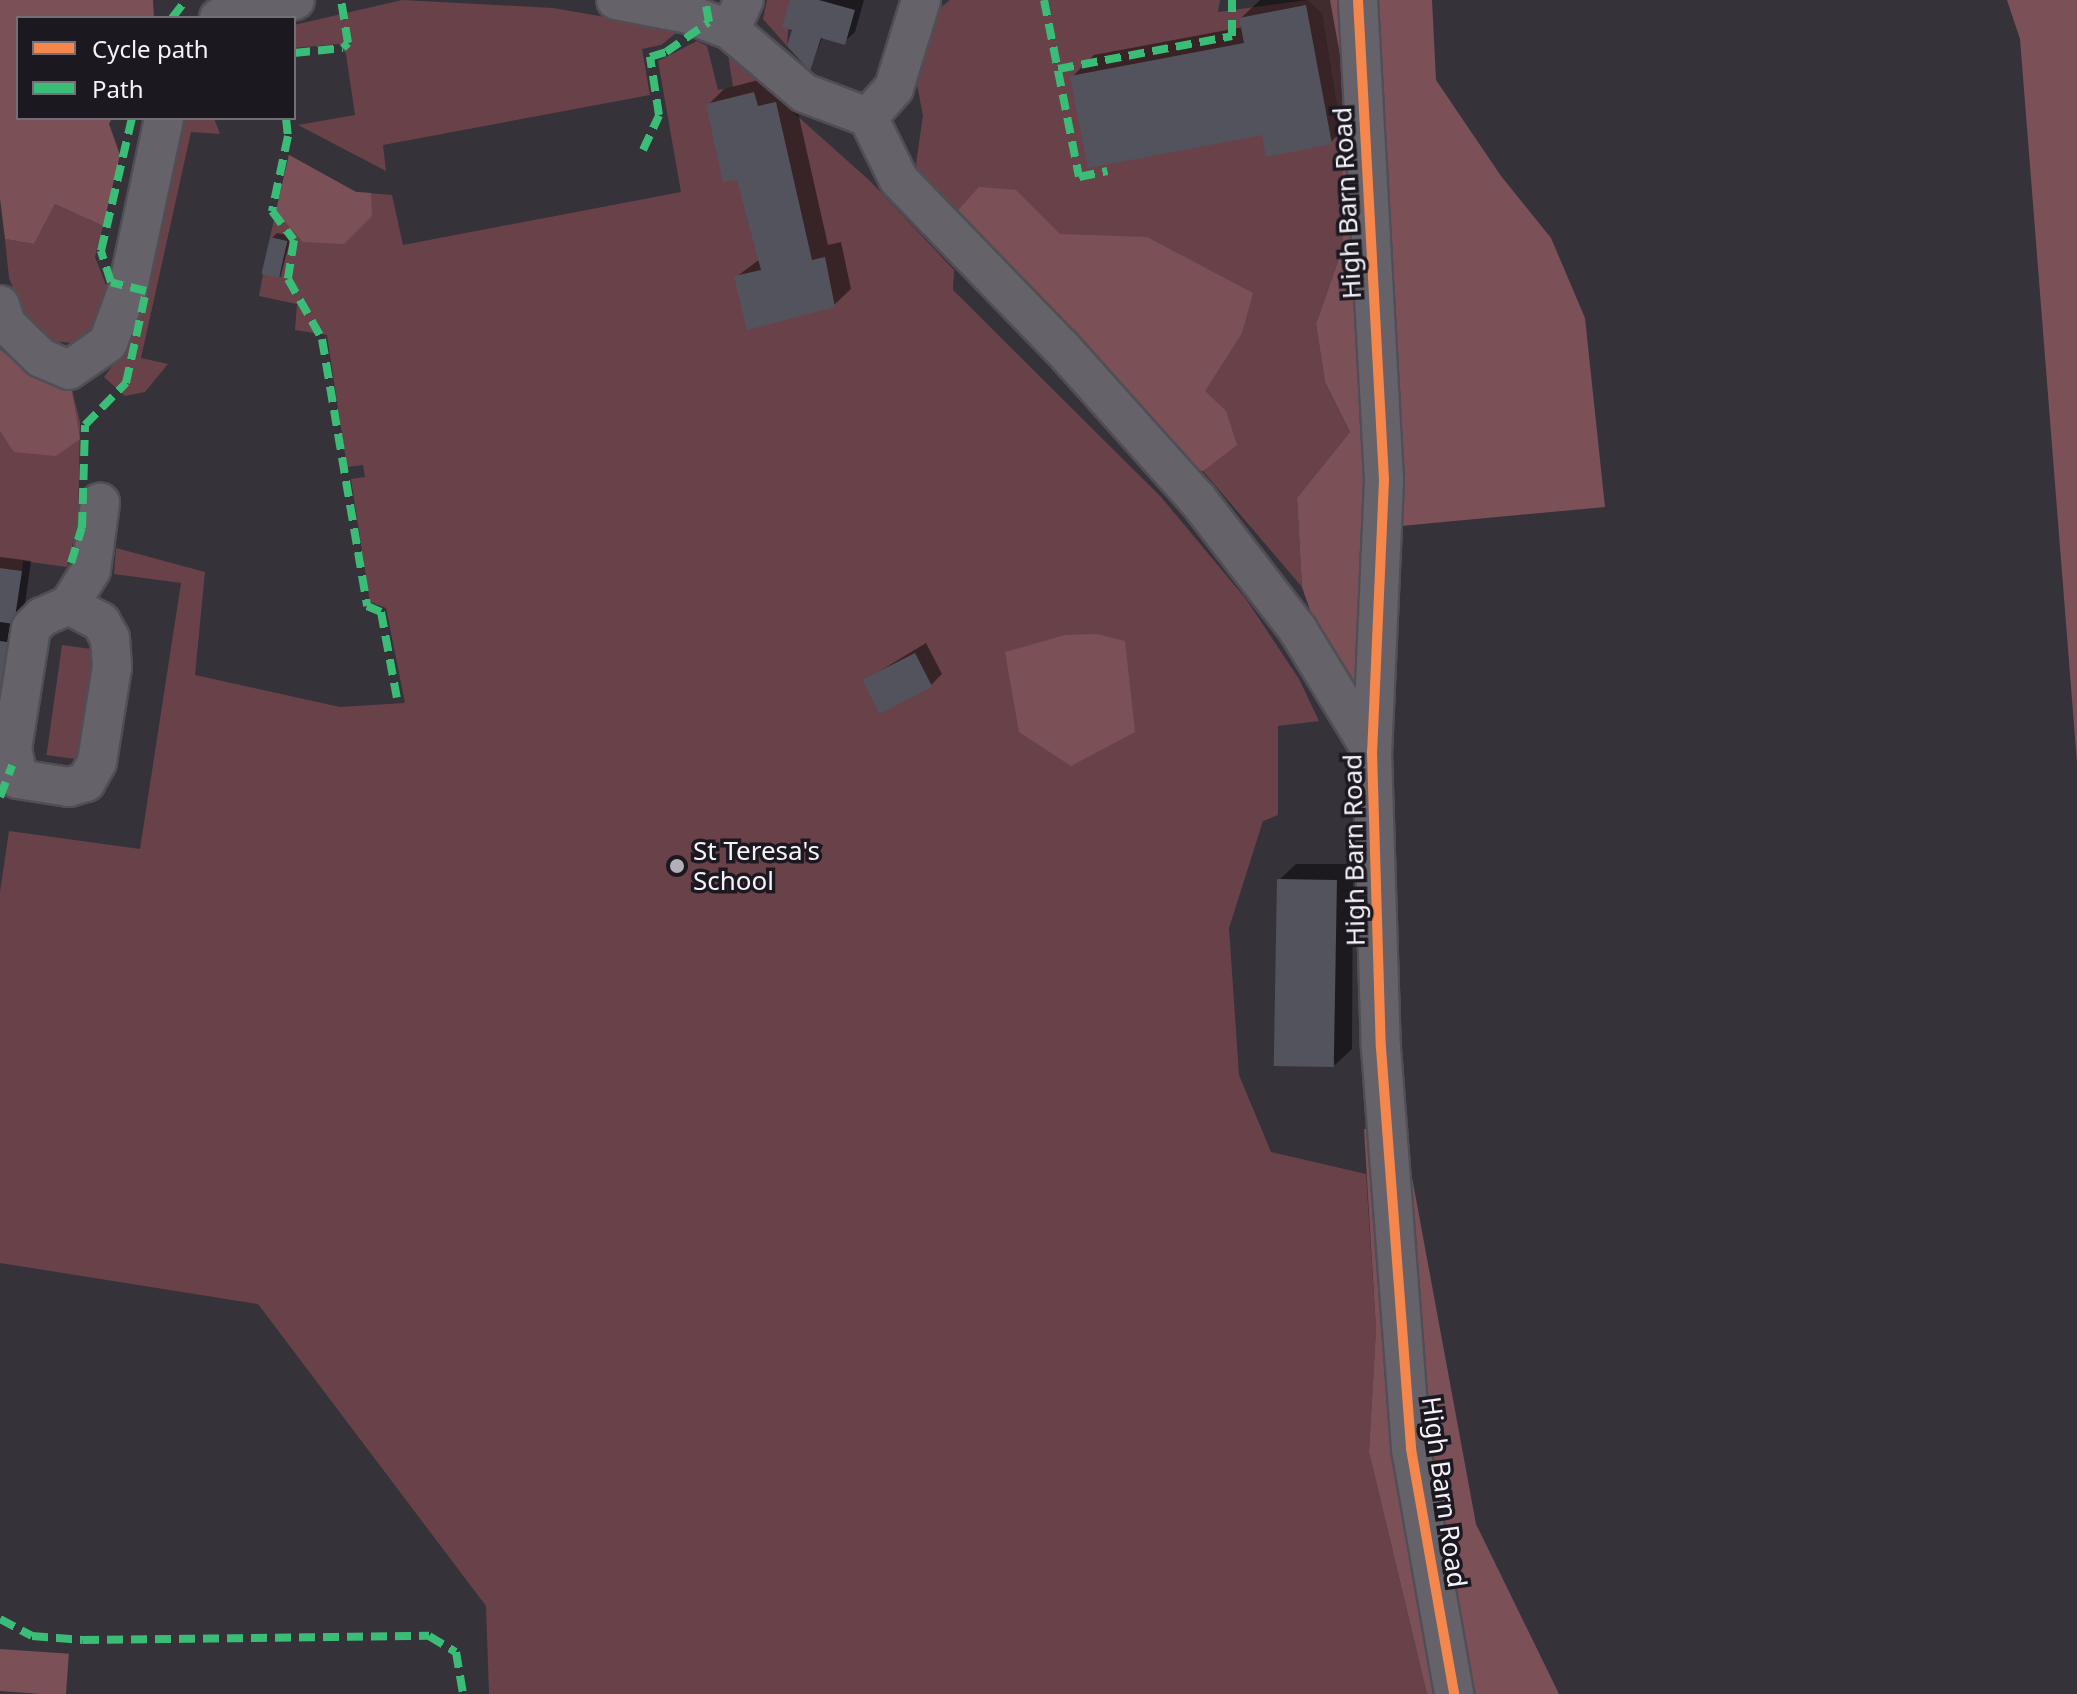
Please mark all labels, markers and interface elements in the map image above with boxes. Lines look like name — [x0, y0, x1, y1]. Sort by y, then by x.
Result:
legend — [16, 16, 296, 120]
text: Cycle path — [92, 32, 209, 65]
text: Path — [92, 72, 143, 105]
street label: High Barn Road — [1326, 106, 1368, 300]
street label: High Barn Road — [1337, 754, 1371, 946]
place label: St Teresa's School — [693, 835, 820, 896]
marker: St Teresa's School — [668, 857, 686, 875]
street label: High Barn Road — [1415, 1395, 1473, 1589]

